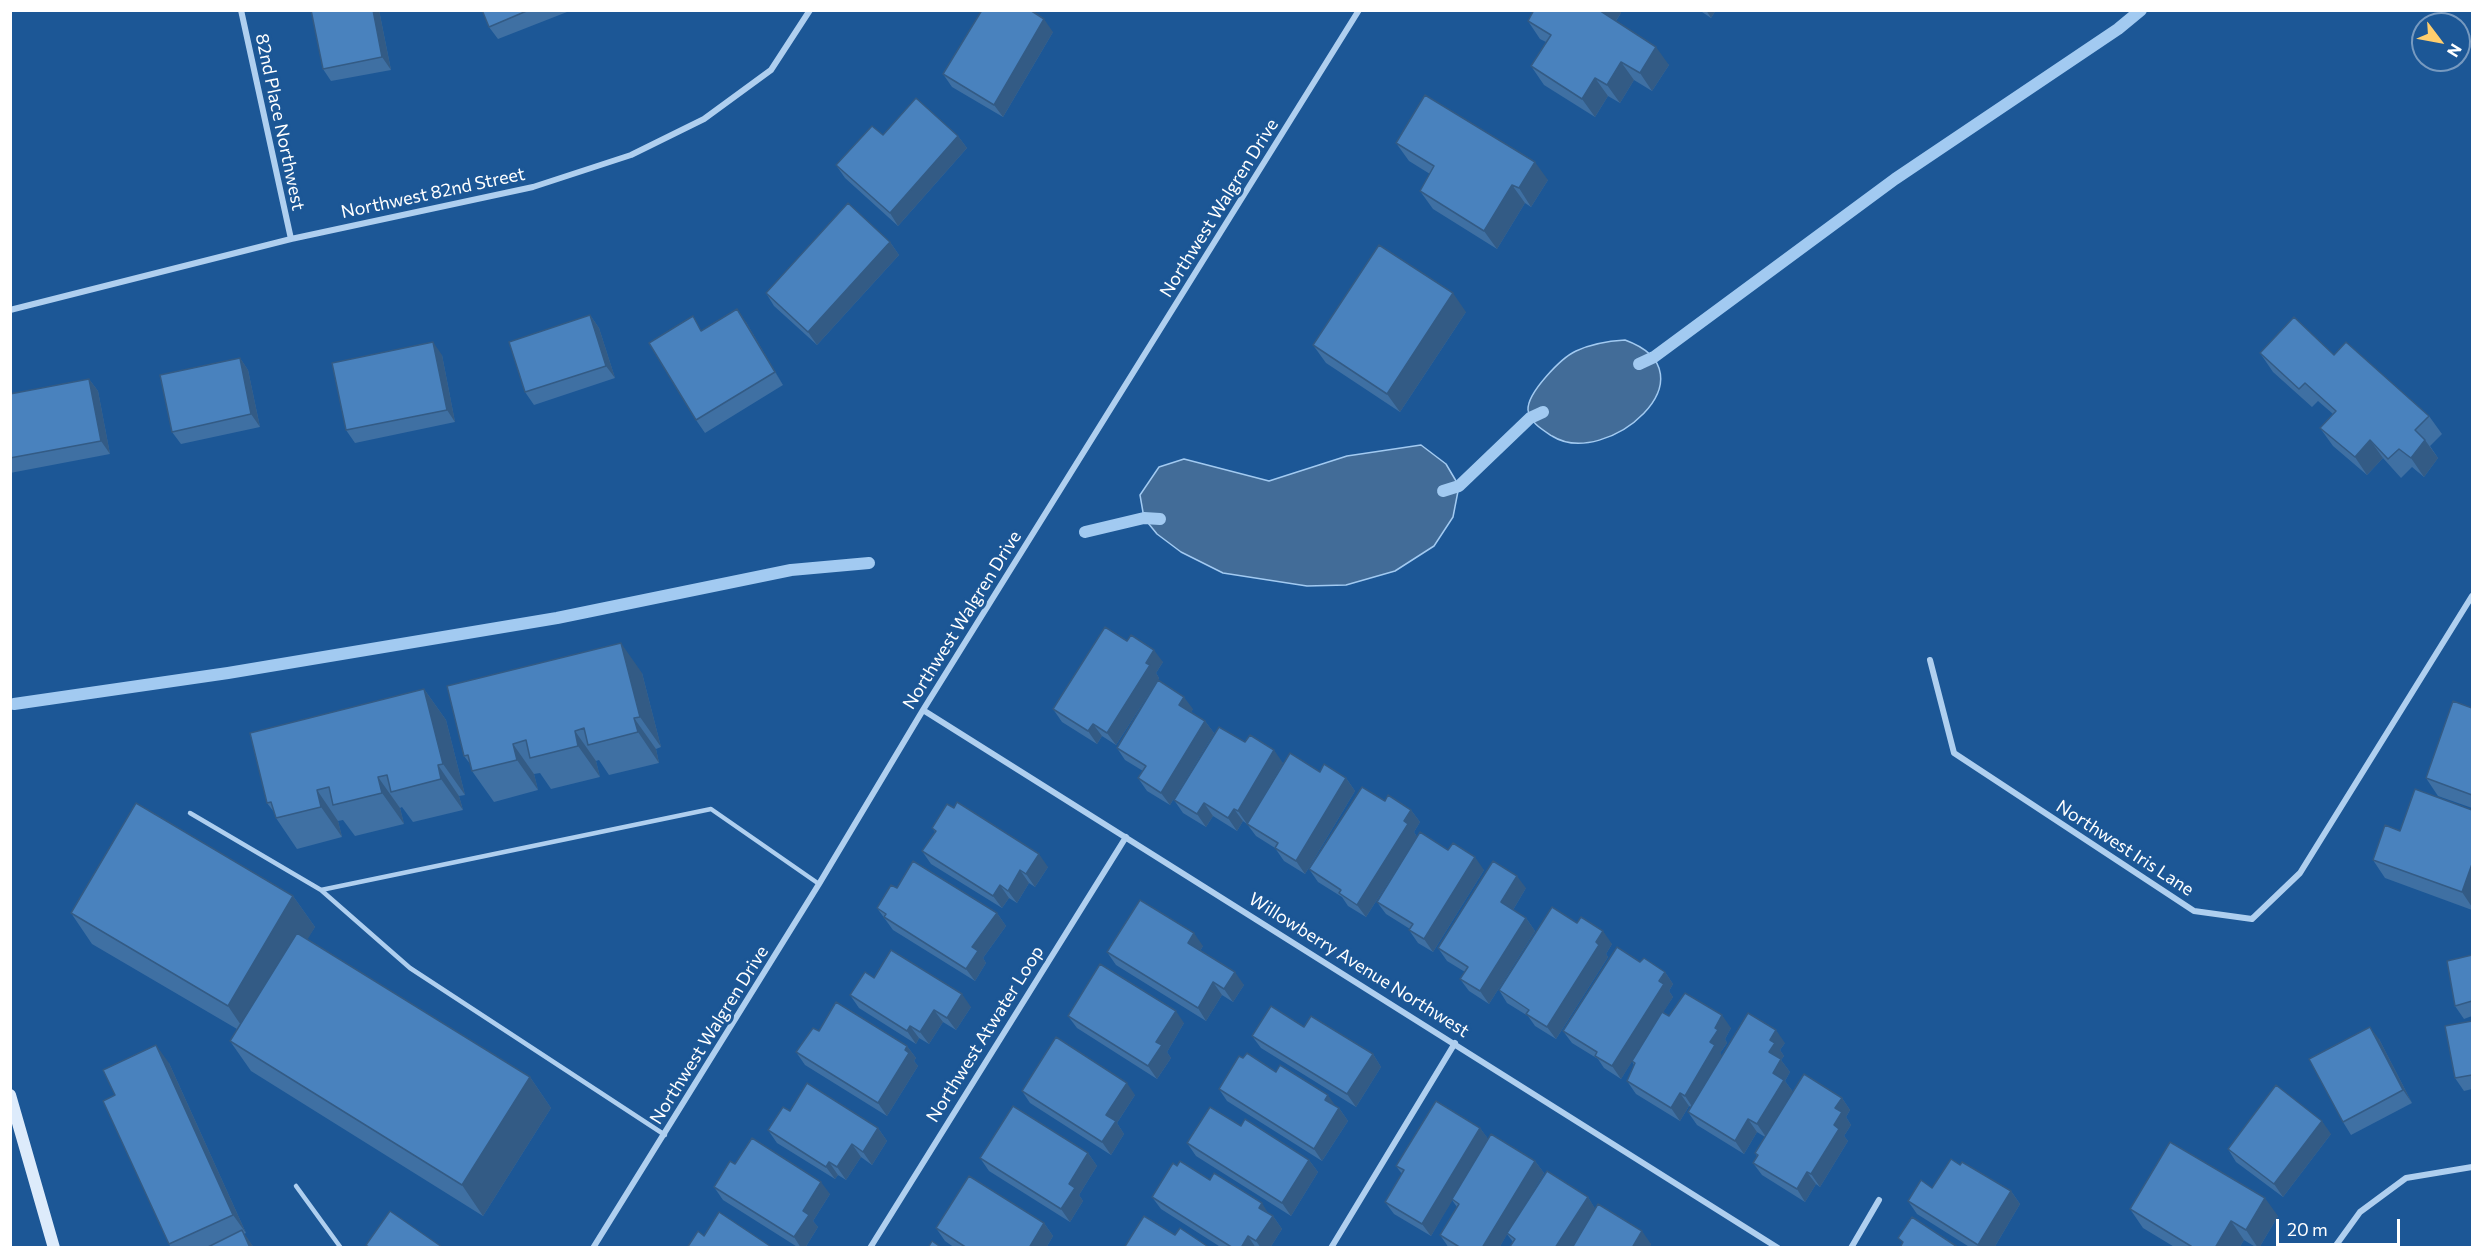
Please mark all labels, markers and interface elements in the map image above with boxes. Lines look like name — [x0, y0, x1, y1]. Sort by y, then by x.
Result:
north arrow — [2411, 12, 2471, 72]
street label: 82nd Place Northwest — [251, 32, 309, 212]
text: N — [2444, 41, 2466, 61]
street label: Northwest Walgren Drive — [1155, 115, 1283, 301]
street label: Northwest 82nd Street — [339, 163, 527, 223]
street label: Northwest Walgren Drive — [898, 527, 1026, 713]
street label: Northwest Iris Lane — [2052, 795, 2198, 901]
street label: Willowberry Avenue Northwest — [1245, 888, 1473, 1042]
street label: Northwest Walgren Drive — [645, 942, 773, 1128]
street label: Northwest Atwater Loop — [922, 942, 1048, 1126]
scale bar — [2279, 1207, 2404, 1245]
text: 20 m — [2287, 1218, 2328, 1240]

